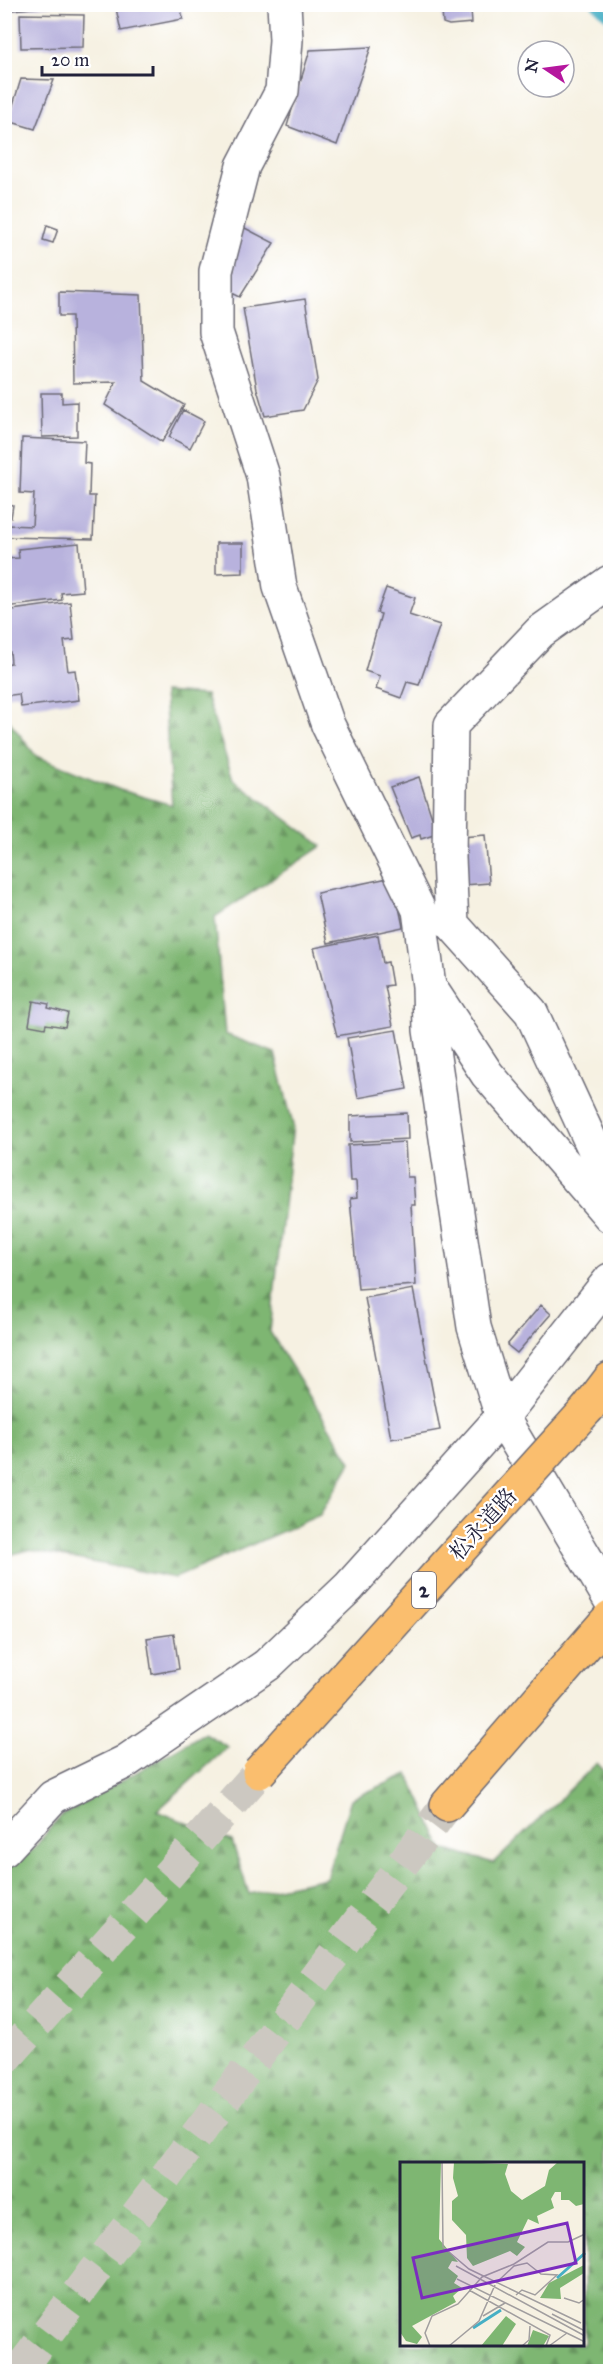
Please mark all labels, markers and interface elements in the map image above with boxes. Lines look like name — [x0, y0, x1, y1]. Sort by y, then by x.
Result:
scale bar — [42, 39, 153, 77]
north arrow — [516, 39, 576, 99]
text: 20 m — [51, 49, 89, 71]
text: N — [521, 57, 543, 74]
street label: 松永道路 — [444, 1482, 522, 1566]
road number: 2 — [412, 1572, 436, 1608]
inset map — [400, 2162, 585, 2346]

